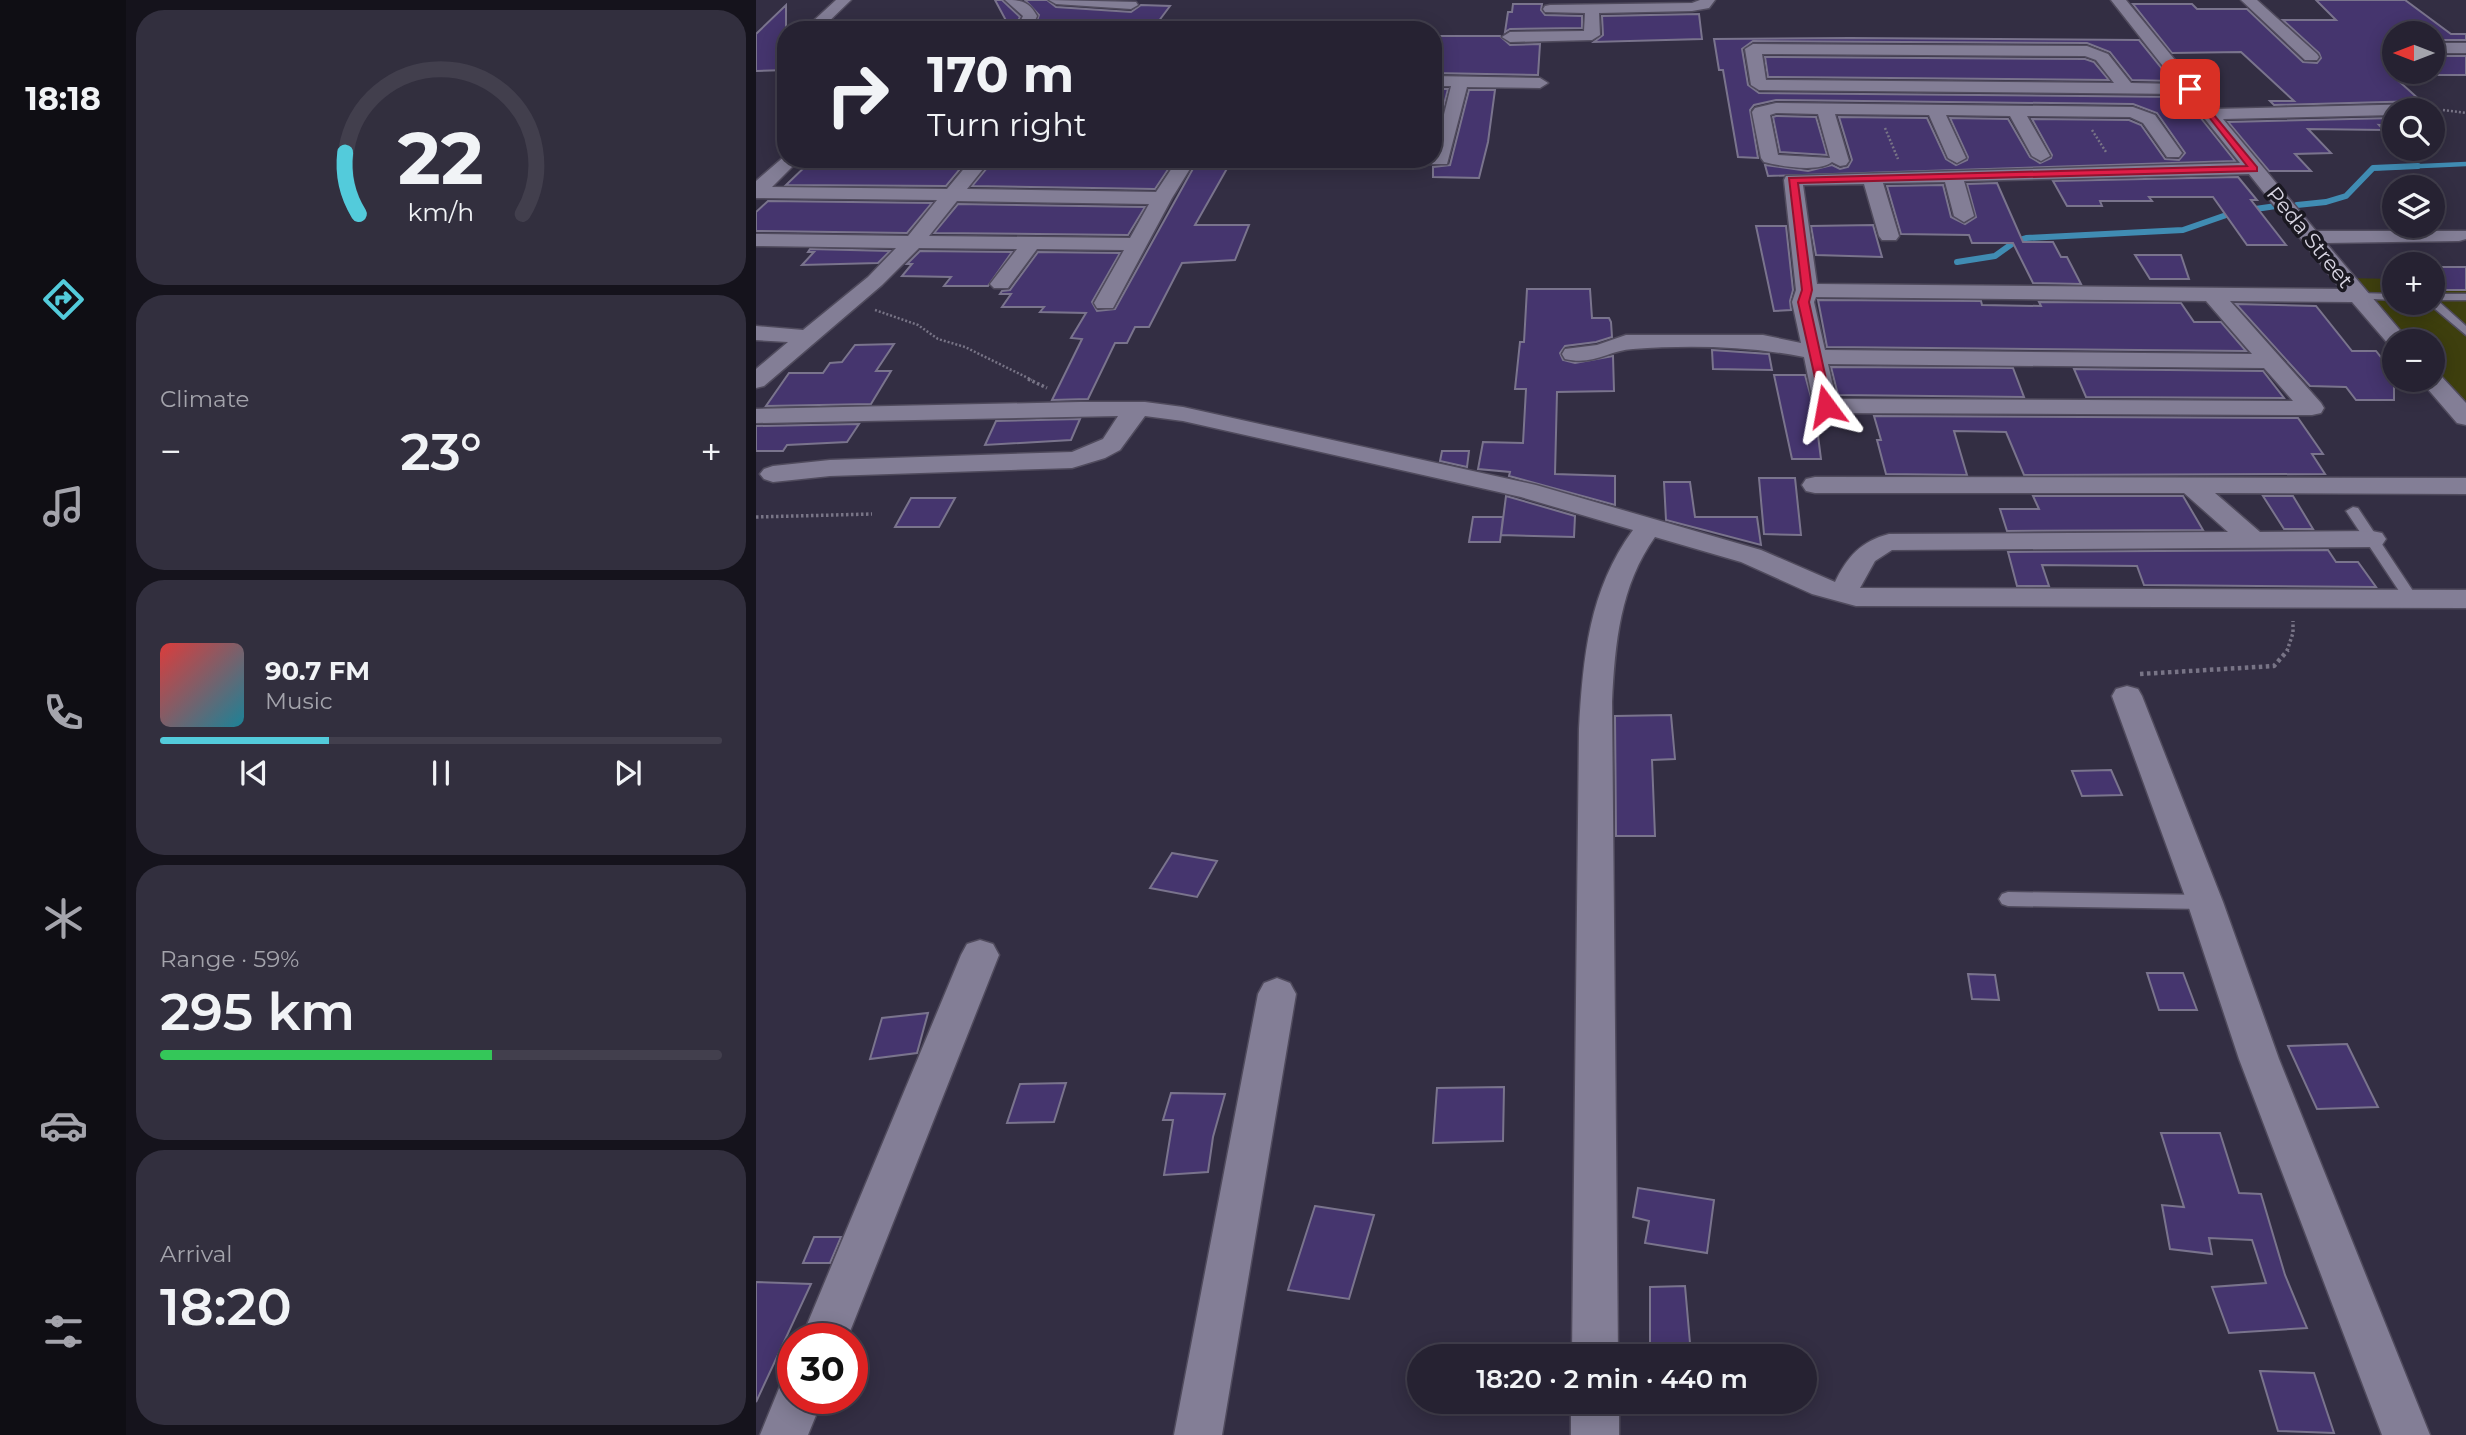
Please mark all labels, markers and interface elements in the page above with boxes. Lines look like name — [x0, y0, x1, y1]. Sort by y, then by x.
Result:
north arrow — [2382, 21, 2445, 84]
map controls — [2382, 21, 2445, 392]
text: 170 m — [927, 45, 1074, 104]
icon: right — [812, 49, 903, 140]
pin — [2160, 59, 2220, 119]
icon: arrive — [2171, 70, 2209, 108]
text: 18:18 — [25, 79, 101, 118]
button: search — [2382, 98, 2445, 161]
text: Turn right — [927, 105, 1087, 144]
text: 22 — [398, 114, 484, 202]
button: layers — [2382, 175, 2445, 238]
street label: Peda Street — [2262, 181, 2358, 293]
text: km/h — [408, 196, 474, 226]
button: + — [2382, 252, 2445, 315]
icon: directions — [39, 275, 88, 324]
button: − — [2382, 329, 2445, 392]
position arrow — [1789, 369, 1863, 443]
text: Climate — [160, 385, 249, 413]
text: 23° — [400, 420, 482, 483]
text: − — [160, 428, 182, 475]
text: + — [700, 428, 722, 475]
icon: music — [39, 482, 88, 531]
text: 90.7 FM — [265, 655, 370, 687]
text: Music — [265, 687, 333, 715]
icon: phone — [39, 688, 88, 737]
icon: previous — [235, 754, 273, 792]
icon: pause — [422, 754, 460, 792]
icon: next — [609, 754, 647, 792]
icon: climate — [39, 894, 88, 943]
text: Range · 59% — [160, 945, 299, 973]
text: 295 km — [160, 980, 355, 1043]
icon: car — [39, 1101, 88, 1150]
text: Arrival — [160, 1240, 233, 1268]
text: 18:20 — [160, 1275, 292, 1338]
icon: filters — [39, 1307, 88, 1356]
speed limit sign: 30 — [777, 1323, 868, 1414]
text: 18:20 · 2 min · 440 m — [1476, 1363, 1748, 1395]

